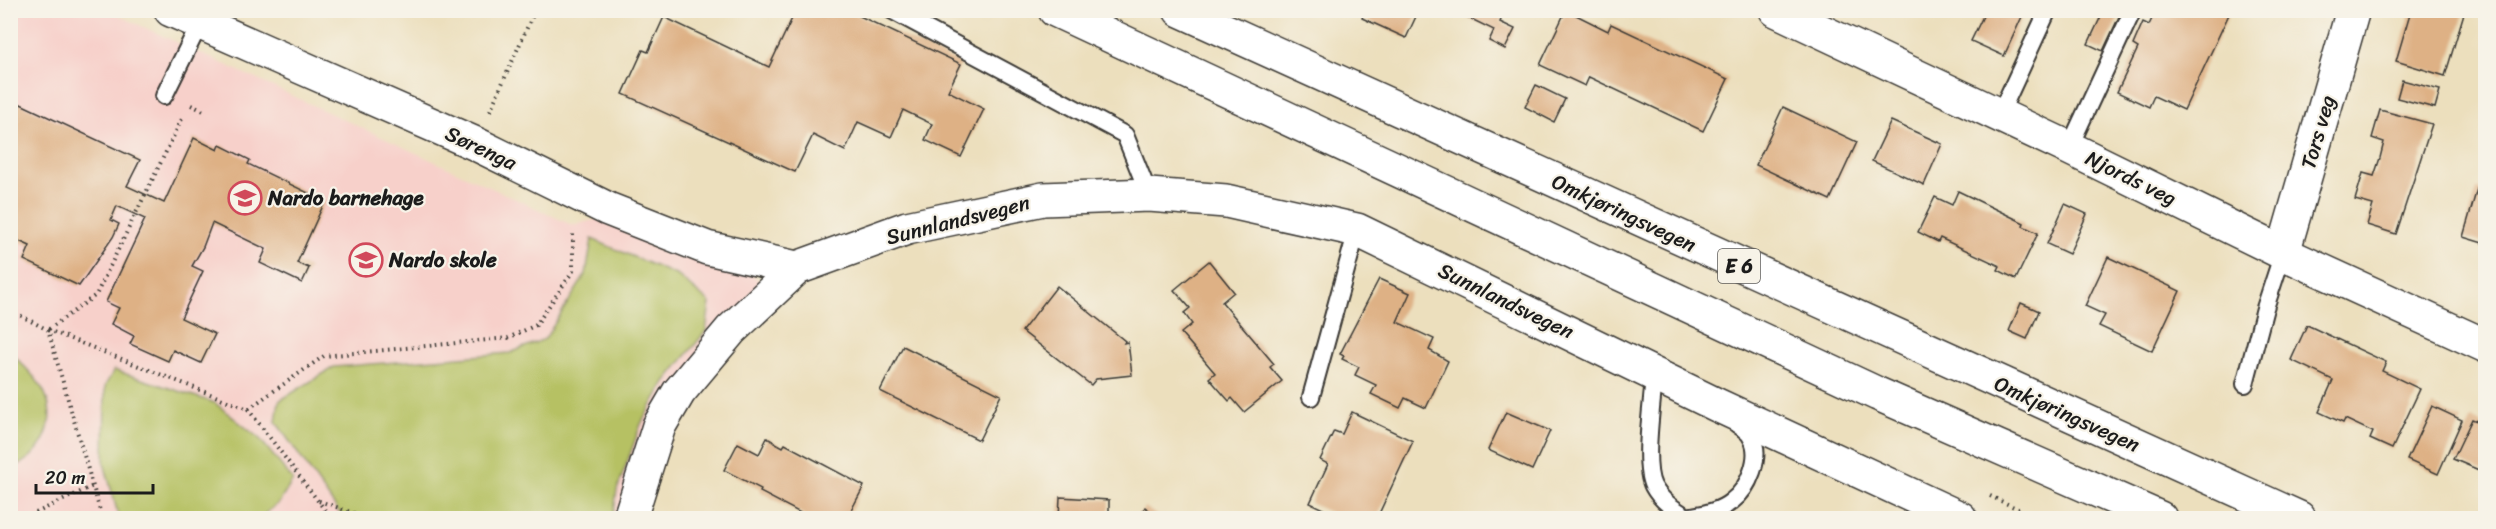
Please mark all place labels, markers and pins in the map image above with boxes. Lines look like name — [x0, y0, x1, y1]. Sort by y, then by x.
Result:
place label: Nardo barnehage — [267, 179, 425, 217]
school or university icon: Nardo barnehage — [227, 180, 263, 216]
place label: Nardo skole — [388, 241, 497, 279]
school or university icon: Nardo skole — [348, 242, 384, 278]

